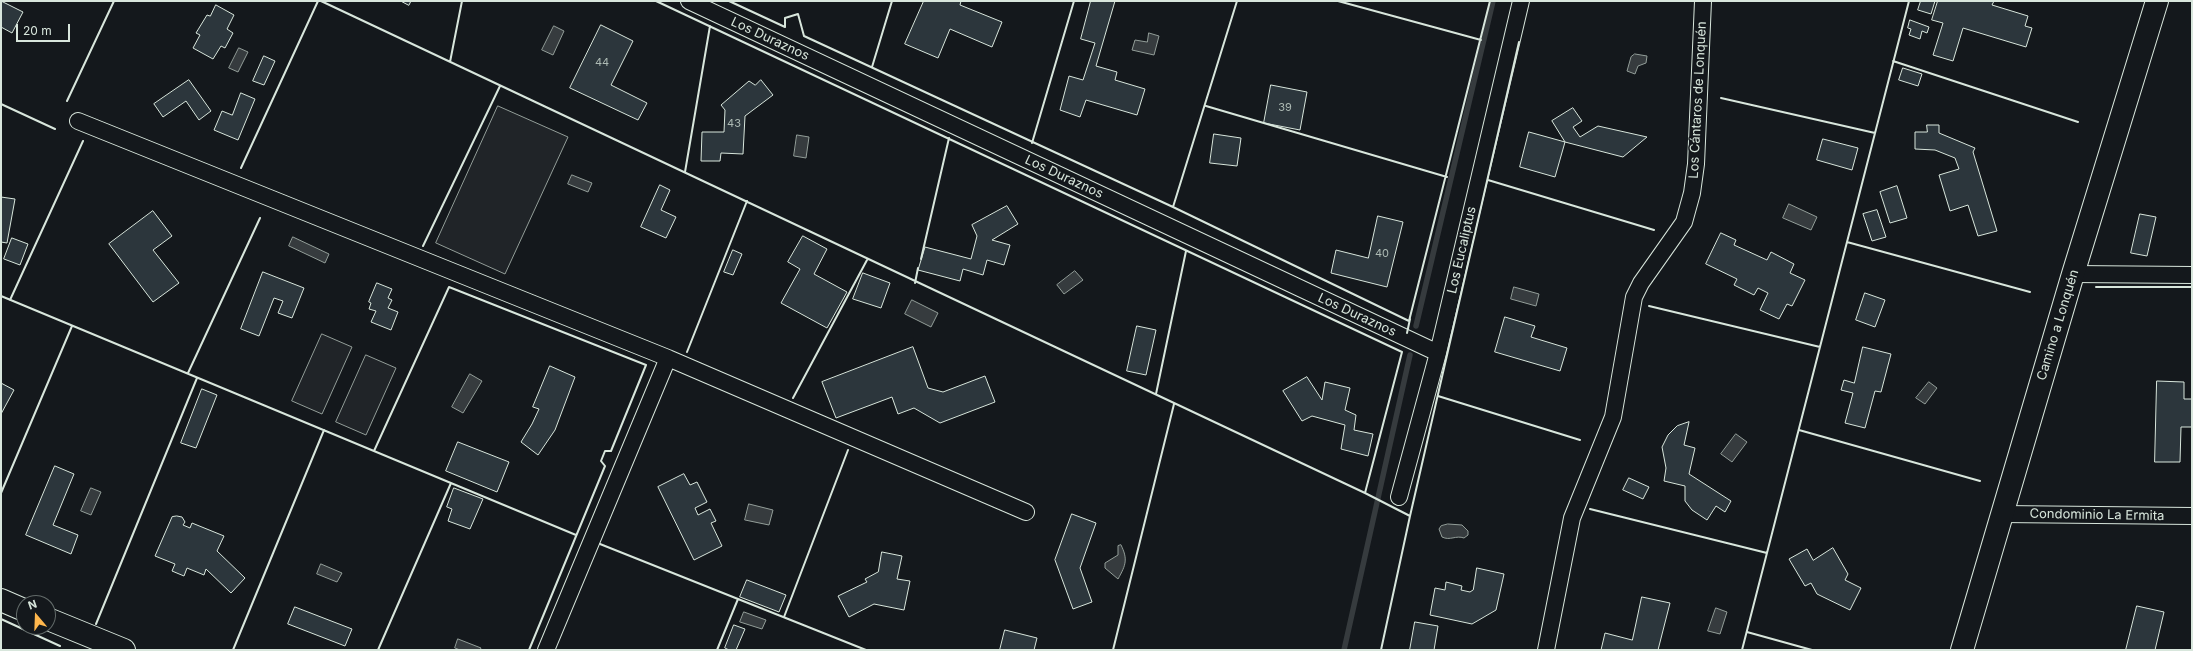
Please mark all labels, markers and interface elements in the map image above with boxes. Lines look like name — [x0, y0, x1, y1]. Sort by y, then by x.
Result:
street label: Los Duraznos — [728, 14, 812, 64]
scale bar — [18, 16, 72, 42]
street label: Los Cántaros de Lonquén — [1686, 21, 1710, 179]
text: 20 m — [23, 23, 52, 38]
house number: 44 — [595, 56, 609, 70]
house number: 39 — [1278, 101, 1292, 115]
house number: 43 — [727, 117, 741, 131]
street label: Los Duraznos — [1022, 152, 1106, 202]
street label: Los Eucaliptus — [1444, 205, 1480, 295]
house number: 40 — [1375, 247, 1389, 261]
street label: Camino a Lonquén — [2034, 268, 2082, 382]
street label: Los Duraznos — [1315, 290, 1399, 340]
street label: Condominio La Ermita — [2029, 506, 2165, 524]
north arrow — [16, 595, 56, 635]
text: N — [26, 597, 39, 613]

